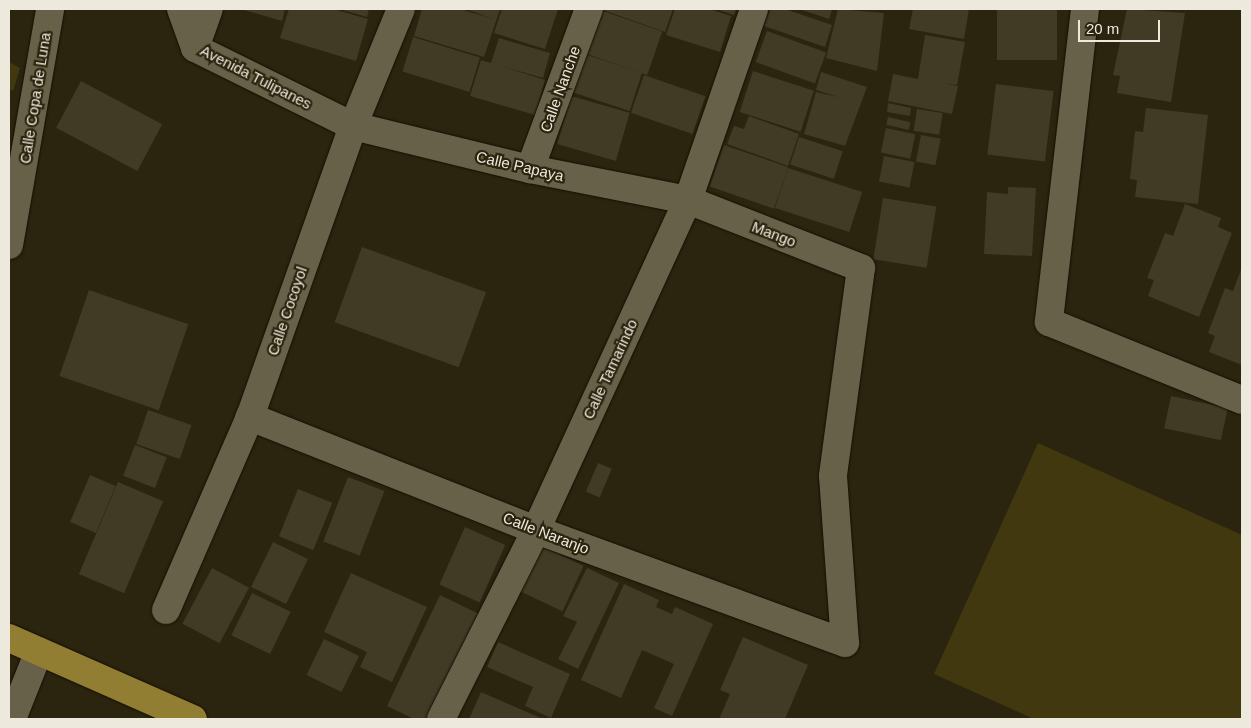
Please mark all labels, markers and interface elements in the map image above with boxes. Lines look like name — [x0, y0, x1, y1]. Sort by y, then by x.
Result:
scale bar — [1081, 10, 1164, 42]
text: 20 m — [1086, 20, 1119, 37]
street label: Calle Copa de Luna — [16, 31, 54, 165]
street label: Avenida Tulipanes — [197, 41, 315, 113]
street label: Calle Nanche — [536, 44, 584, 134]
street label: Calle Papaya — [475, 147, 565, 185]
street label: Mango — [749, 217, 799, 251]
street label: Calle Cocoyol — [263, 264, 311, 358]
street label: Calle Tamarindo — [579, 316, 641, 422]
street label: Calle Naranjo — [500, 508, 592, 558]

